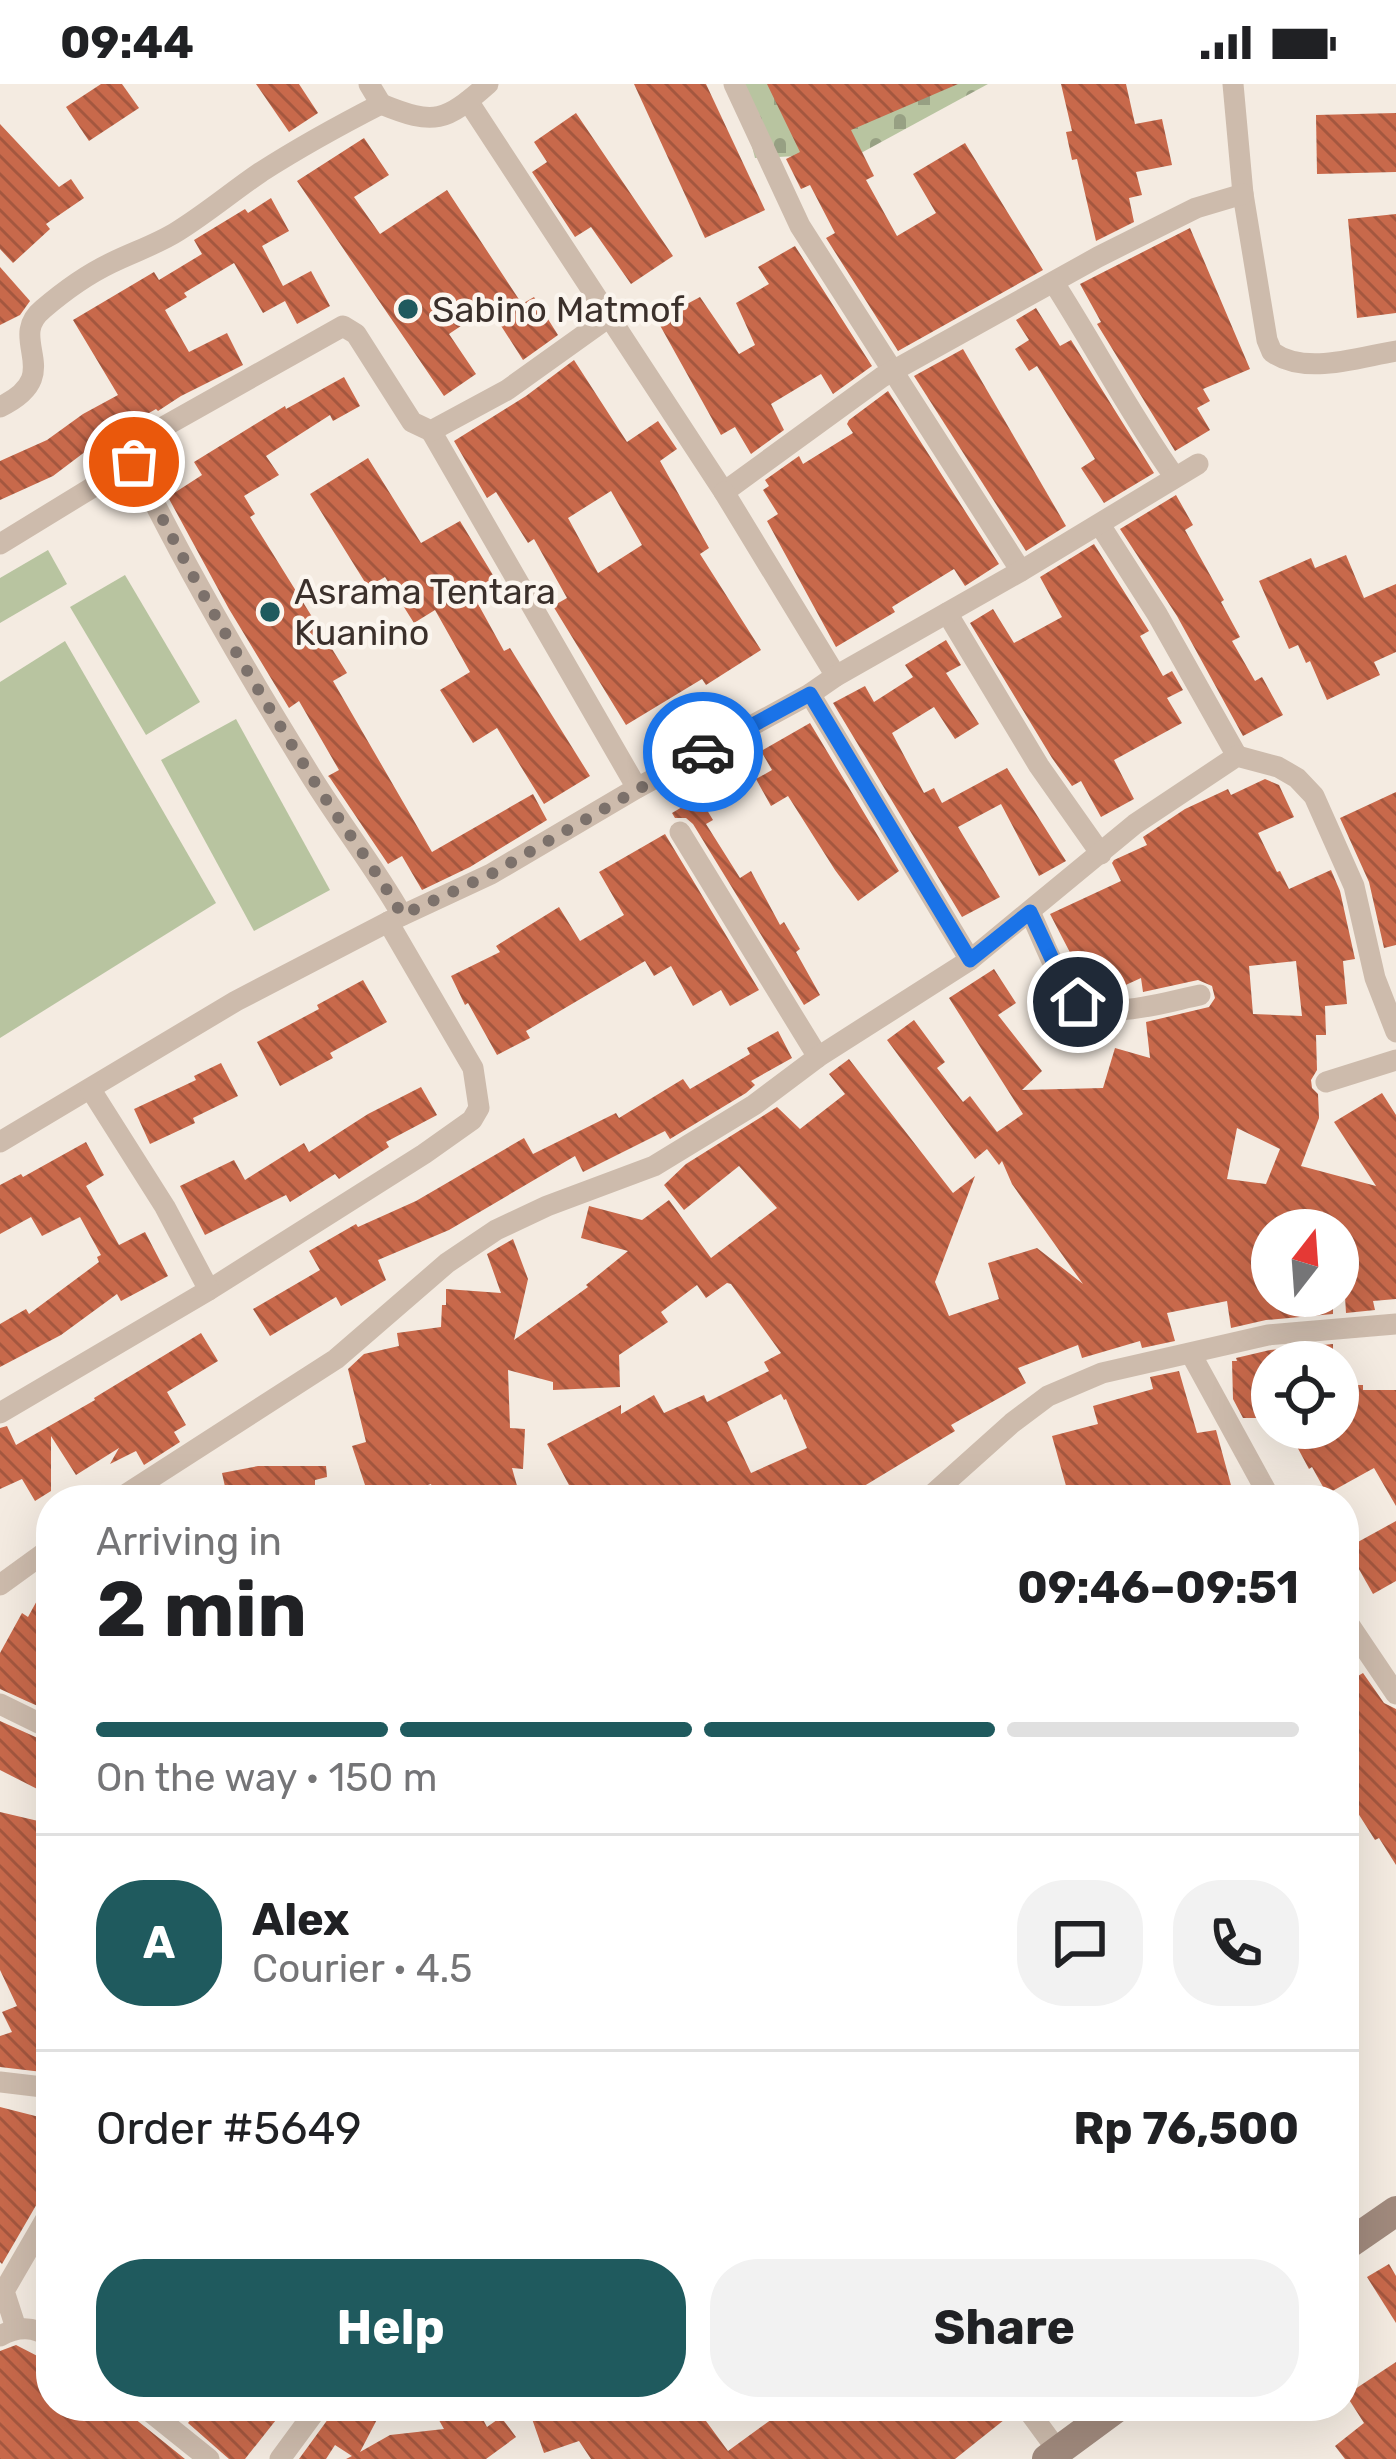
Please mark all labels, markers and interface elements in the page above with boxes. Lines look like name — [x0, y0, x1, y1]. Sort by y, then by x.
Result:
text: 09:44 — [60, 16, 194, 69]
place label: Sabino Matmof — [432, 288, 684, 331]
marker: Sabino Matmof — [395, 296, 421, 322]
pin — [83, 411, 185, 513]
icon: bag — [101, 429, 167, 495]
place label: Asrama Tentara Kuanino — [294, 570, 556, 654]
marker: Asrama Tentara Kuanino — [257, 599, 283, 625]
courier — [643, 692, 763, 812]
icon: car — [670, 719, 736, 785]
pin — [1027, 951, 1129, 1053]
icon: home — [1045, 969, 1111, 1035]
north arrow — [1251, 1209, 1359, 1317]
map controls — [1251, 1209, 1359, 1449]
button: locate — [1251, 1341, 1359, 1449]
text: Arriving in — [96, 1519, 282, 1565]
text: 09:46–09:51 — [1017, 1561, 1299, 1614]
text: 2 min — [96, 1563, 307, 1656]
text: On the way · 150 m — [96, 1755, 437, 1801]
button: chat — [1017, 1880, 1143, 2006]
button: phone — [1173, 1880, 1299, 2006]
text: Alex — [252, 1893, 350, 1946]
text: A — [143, 1916, 175, 1969]
text: Courier · 4.5 — [252, 1946, 472, 1992]
text: Order #5649 — [96, 2102, 362, 2155]
text: Rp 76,500 — [1073, 2102, 1299, 2155]
button: Help — [96, 2259, 686, 2397]
button: Share — [710, 2259, 1299, 2397]

